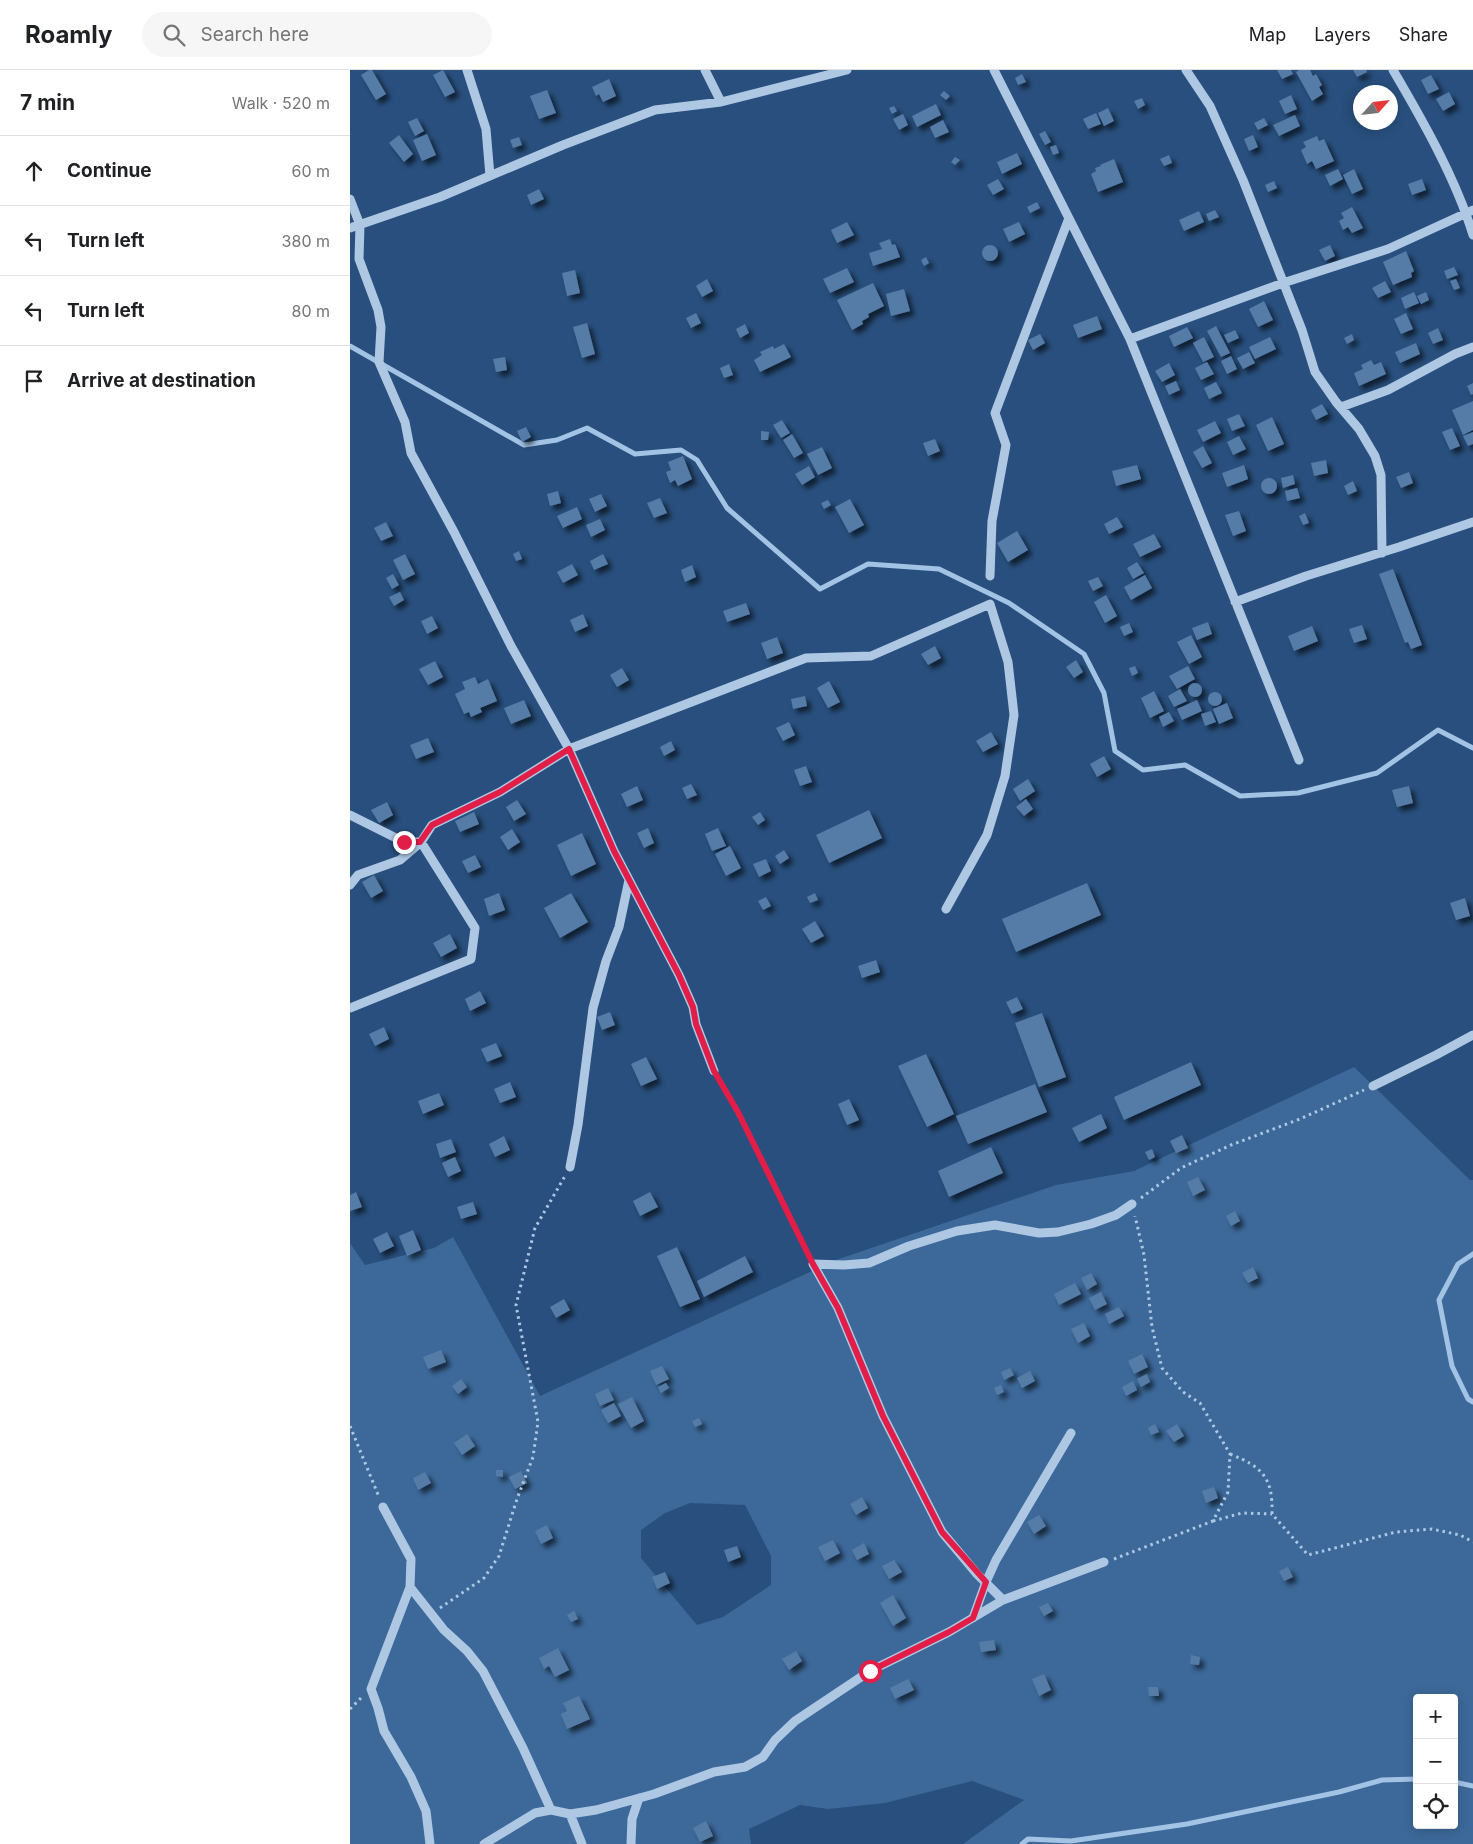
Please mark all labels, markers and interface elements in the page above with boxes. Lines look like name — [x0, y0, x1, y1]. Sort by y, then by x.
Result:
search box — [142, 12, 492, 57]
text: Roamly — [25, 20, 112, 49]
icon: search — [160, 21, 188, 49]
text: Search here — [200, 23, 309, 46]
text: Map — [1249, 24, 1286, 45]
text: Layers — [1314, 24, 1371, 45]
text: Share — [1399, 24, 1448, 45]
north arrow — [1353, 85, 1398, 130]
text: 7 min — [20, 90, 75, 115]
text: Walk · 520 m — [232, 93, 330, 113]
icon: ahead — [20, 157, 48, 185]
text: Continue — [67, 159, 152, 182]
text: 60 m — [291, 161, 330, 181]
icon: left — [20, 227, 48, 255]
text: Turn left — [67, 229, 145, 252]
text: 380 m — [282, 231, 330, 251]
icon: left — [20, 297, 48, 325]
text: Turn left — [67, 299, 145, 322]
text: 80 m — [291, 301, 330, 321]
icon: arrive — [20, 367, 48, 395]
text: Arrive at destination — [67, 369, 256, 392]
route end — [393, 831, 416, 854]
route start — [859, 1660, 882, 1683]
map controls — [1413, 1694, 1458, 1829]
button: + — [1413, 1694, 1458, 1739]
button: − — [1413, 1739, 1458, 1784]
button: locate — [1413, 1784, 1458, 1829]

